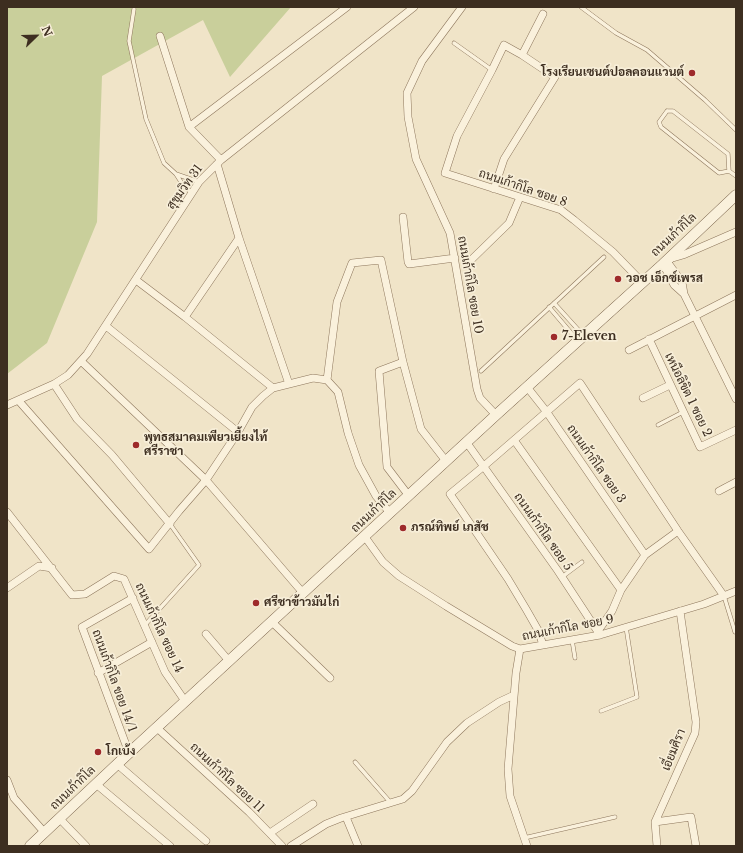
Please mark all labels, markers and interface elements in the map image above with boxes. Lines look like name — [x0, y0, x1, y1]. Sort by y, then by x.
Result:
north arrow — [16, 16, 56, 56]
text: N — [39, 24, 56, 39]
place label: โรงเรียนเซนต์ปอลคอนแวนต์ — [541, 66, 684, 80]
marker: โรงเรียนเซนต์ปอลคอนแวนต์ — [687, 68, 697, 78]
street label: สุขุมวิท 31 — [164, 162, 206, 212]
street label: ถนนเก้ากิโล ซอย 8 — [477, 166, 569, 210]
street label: ถนนเก้ากิโล — [648, 210, 700, 260]
street label: ถนนเก้ากิโล ซอย 10 — [454, 235, 486, 335]
place label: วอช เอ็กซ์เพรส — [626, 272, 703, 286]
marker: วอช เอ็กซ์เพรส — [613, 274, 623, 284]
place label: 7-Eleven — [562, 330, 617, 344]
marker: 7-Eleven — [549, 332, 559, 342]
street label: เหนือลิขิต 1 ซอย 2 — [661, 351, 715, 439]
street label: ถนนเก้ากิโล ซอย 3 — [564, 422, 628, 506]
place label: พุทธสมาคมเพียวเยี้ยงไท้ ศรีราชา — [144, 431, 267, 459]
marker: พุทธสมาคมเพียวเยี้ยงไท้ ศรีราชา — [131, 440, 141, 450]
street label: ถนนเก้ากิโล — [348, 486, 400, 536]
street label: ถนนเก้ากิโล ซอย 5 — [511, 490, 575, 574]
place label: ภรณ์ทิพย์ เภสัช — [411, 521, 489, 535]
marker: ภรณ์ทิพย์ เภสัช — [398, 523, 408, 533]
street label: ถนนเก้ากิโล ซอย 14 — [132, 581, 186, 675]
place label: ศรีชาข้าวมันไก่ — [264, 596, 339, 610]
marker: ศรีชาข้าวมันไก่ — [251, 598, 261, 608]
street label: ถนนเก้ากิโล ซอย 9 — [521, 612, 615, 644]
street label: ถนนเก้ากิโล ขอย 14/1 — [89, 628, 139, 734]
street label: เอี่ยมศิรา — [659, 727, 689, 773]
street label: ถนนเก้ากิโล ซอย 11 — [187, 740, 267, 816]
place label: โกเบ้ง — [106, 745, 136, 759]
marker: โกเบ้ง — [93, 747, 103, 757]
street label: ถนนเก้ากิโล — [47, 763, 99, 813]

